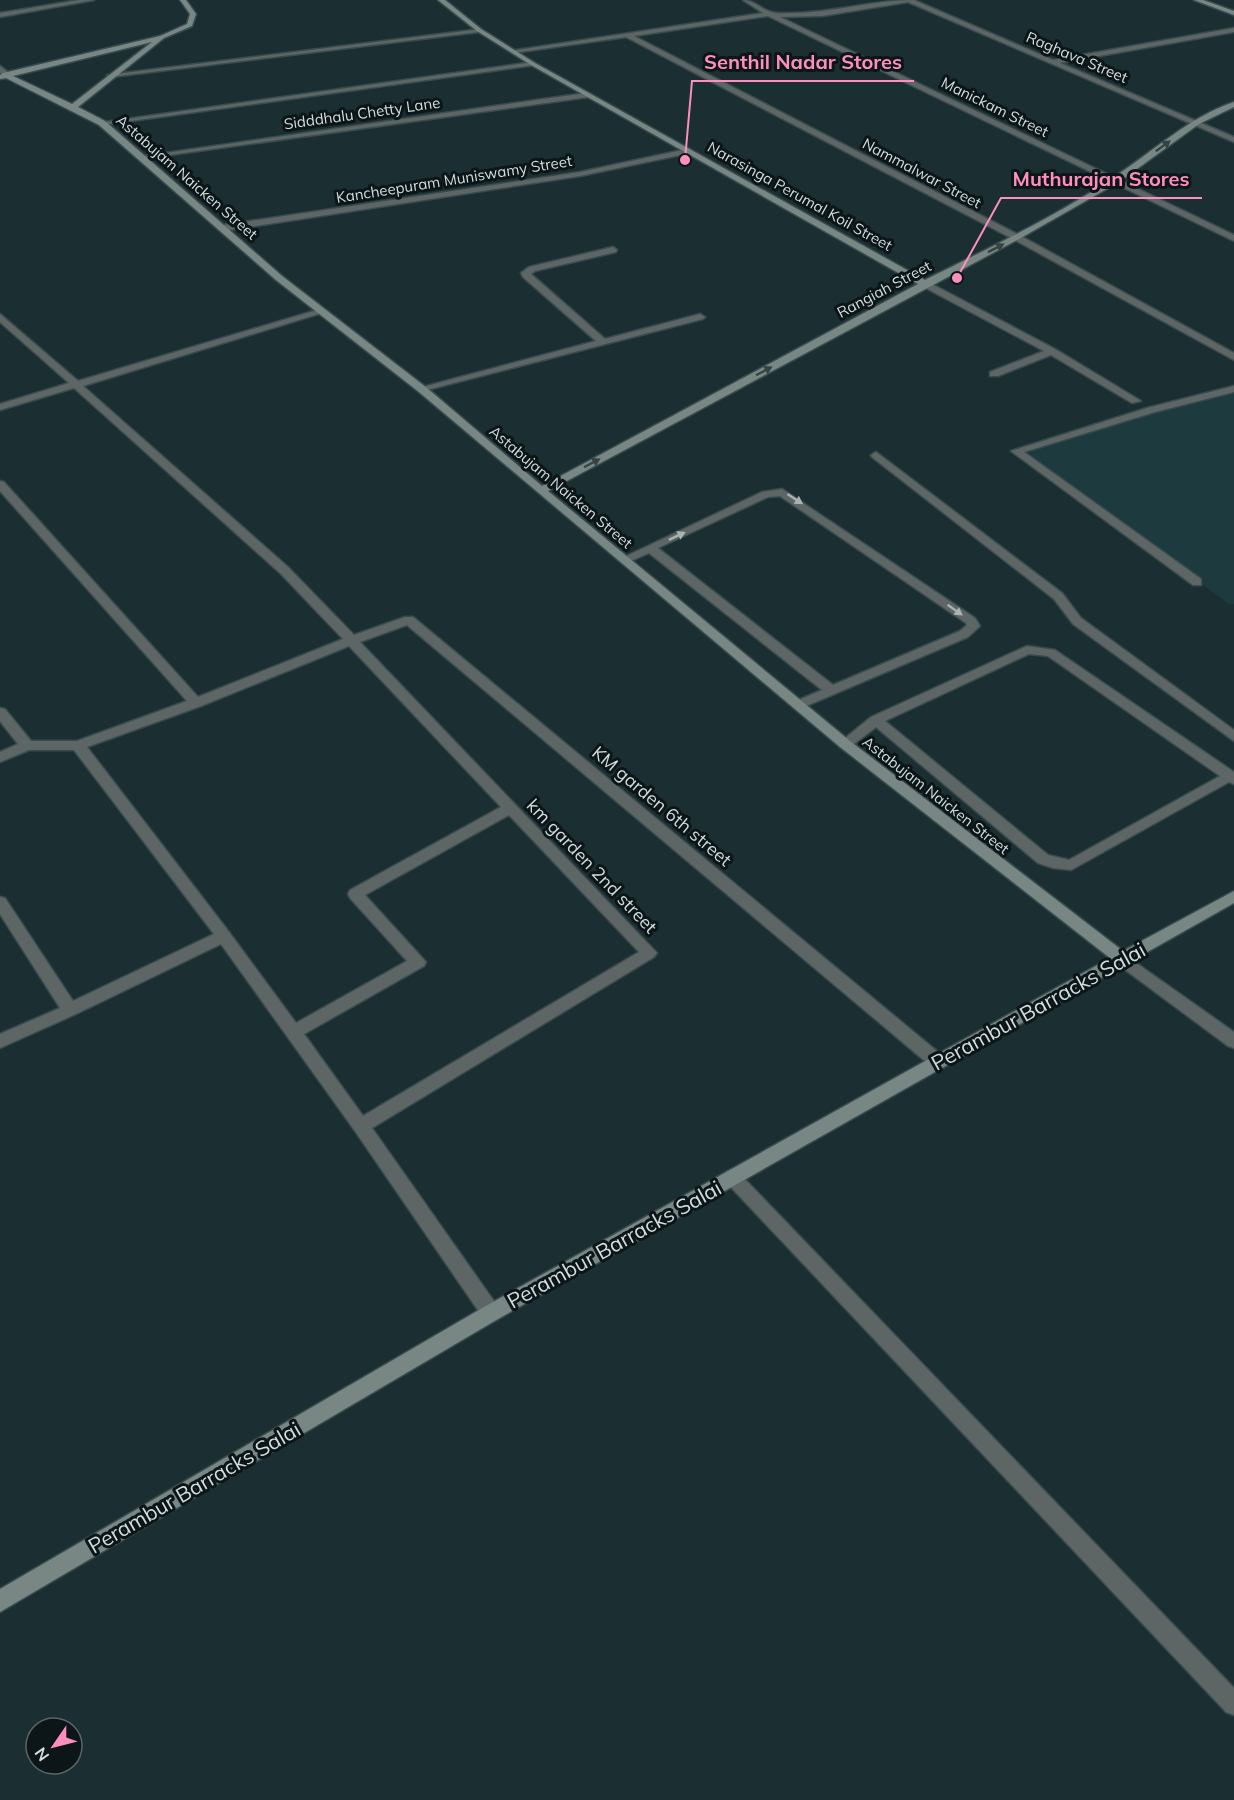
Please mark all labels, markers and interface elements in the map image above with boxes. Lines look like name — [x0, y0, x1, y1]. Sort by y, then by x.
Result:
street label: Raghava Street — [1023, 27, 1131, 87]
callout: Senthil Nadar Stores — [692, 43, 914, 81]
text: Senthil Nadar Stores — [704, 49, 902, 74]
street label: Manickam Street — [938, 73, 1052, 141]
street label: Sidddhalu Chetty Lane — [283, 93, 441, 133]
street label: Astabujam Naicken Street — [112, 110, 262, 244]
street label: Nammalwar Street — [859, 134, 985, 212]
street label: Narasinga Perumal Koil Street — [704, 137, 896, 255]
one-way arrow — [1154, 140, 1170, 152]
street label: Kancheepuram Muniswamy Street — [335, 151, 573, 207]
callout: Muthurajan Stores — [1001, 160, 1202, 198]
text: Muthurajan Stores — [1013, 166, 1190, 191]
one-way arrow — [988, 243, 1005, 252]
street label: Rangiah Street — [834, 256, 934, 322]
one-way arrow — [756, 366, 773, 376]
street label: Astabujam Naicken Street — [486, 422, 636, 552]
one-way arrow — [584, 458, 601, 468]
one-way arrow — [786, 493, 803, 504]
one-way arrow — [668, 531, 685, 540]
one-way arrow — [946, 604, 962, 616]
street label: Astabujam Naicken Street — [859, 732, 1013, 858]
street label: KM garden 6th street — [587, 741, 737, 871]
street label: km garden 2nd street — [522, 794, 662, 938]
street label: Perambur Barracks Salai — [926, 936, 1150, 1076]
street label: Perambur Barracks Salai — [502, 1174, 726, 1314]
street label: Perambur Barracks Salai — [83, 1416, 305, 1558]
north arrow — [24, 1716, 84, 1776]
text: N — [30, 1744, 53, 1765]

